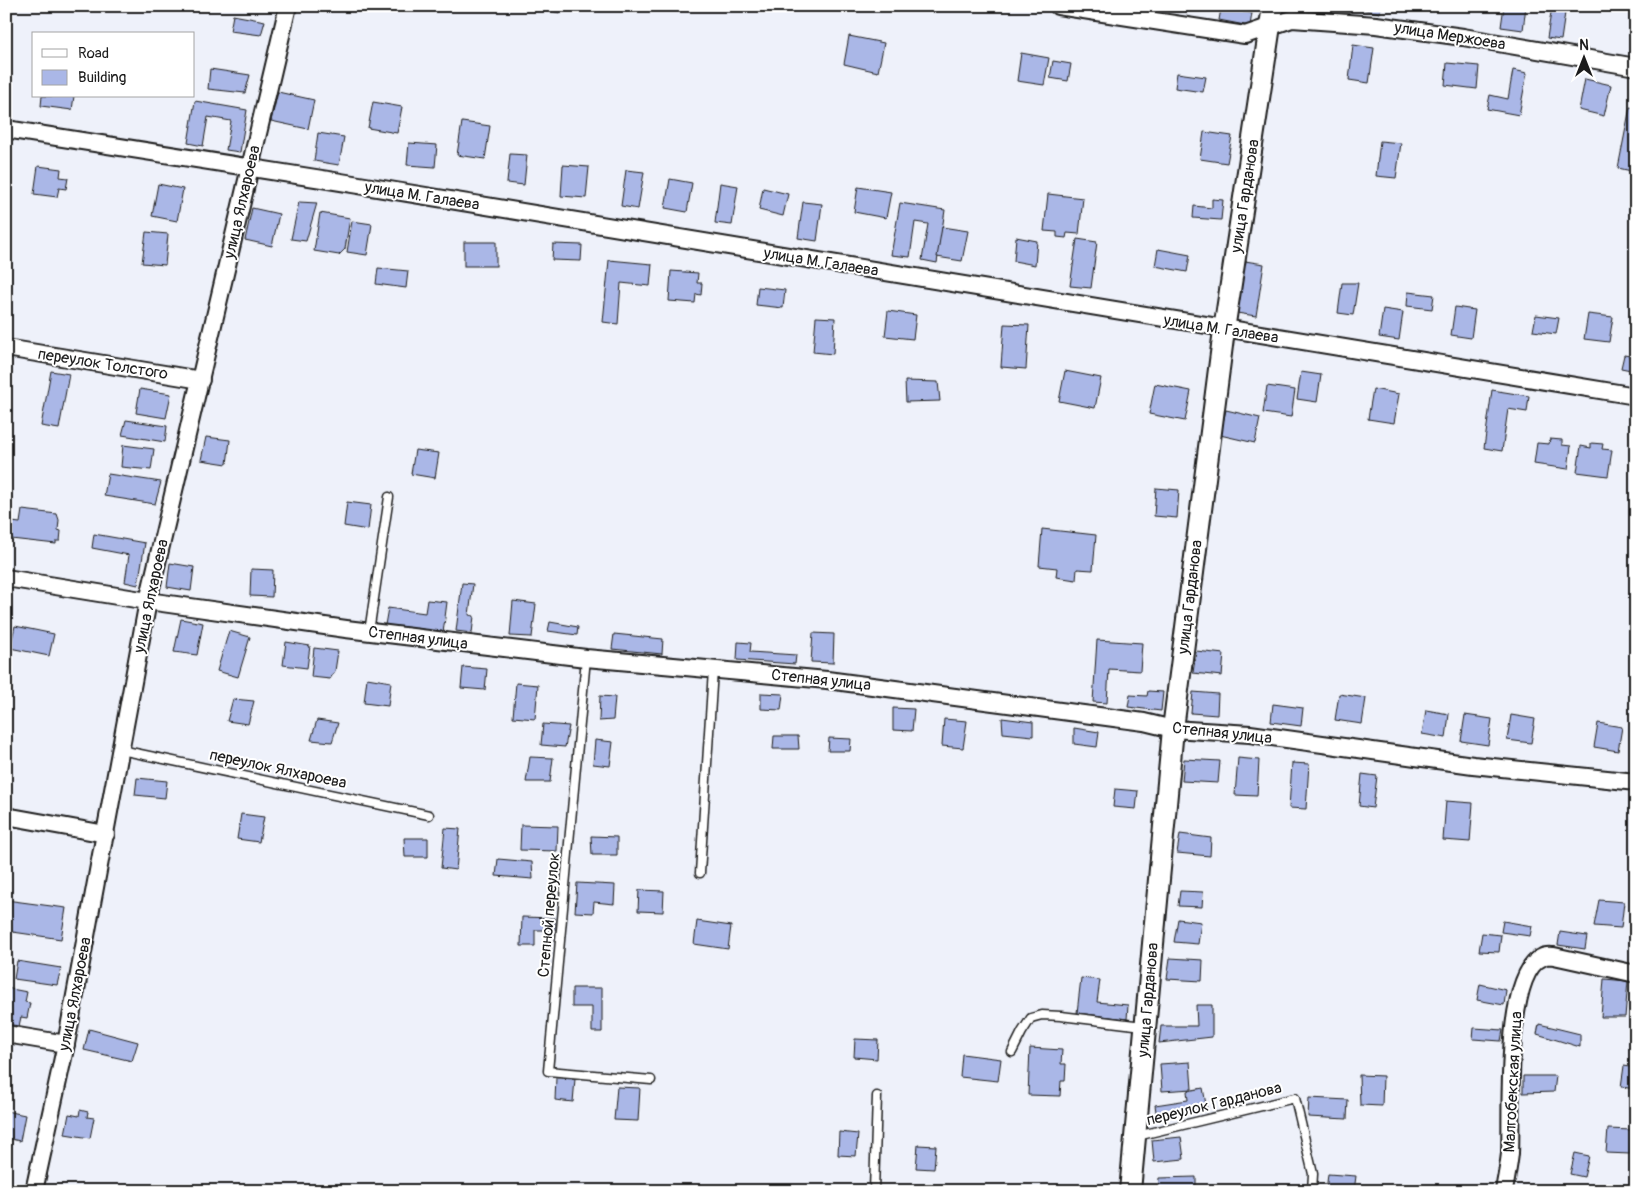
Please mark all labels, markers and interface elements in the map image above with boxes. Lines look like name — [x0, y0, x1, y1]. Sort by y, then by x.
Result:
street label: улица Мержоева — [1392, 17, 1507, 55]
legend — [32, 32, 195, 98]
north arrow — [1560, 32, 1610, 82]
text: N — [1579, 37, 1589, 54]
text: Road — [78, 44, 109, 63]
text: Building — [78, 68, 126, 87]
street label: улица Гарданова — [1226, 138, 1264, 255]
street label: улица Ялхароева — [219, 143, 265, 262]
street label: улица М. Галаева — [362, 177, 481, 215]
street label: улица М. Галаева — [761, 243, 880, 281]
street label: улица М. Галаева — [1161, 310, 1280, 348]
street label: переулок Толстого — [37, 344, 170, 384]
street label: улица Ялхароева — [129, 537, 173, 656]
street label: улица Гарданова — [1173, 539, 1207, 656]
street label: Степная улица — [367, 622, 469, 654]
street label: Степная улица — [770, 665, 872, 695]
street label: Степная улица — [1171, 718, 1273, 748]
street label: переулок Ялхароева — [208, 745, 348, 793]
street label: Степной переулок — [534, 852, 564, 978]
street label: улица Ялхароева — [54, 935, 96, 1054]
street label: улица Гарданова — [1133, 942, 1163, 1059]
street label: Малгобекская улица — [1499, 1011, 1527, 1153]
street label: переулок Гарданова — [1144, 1078, 1284, 1130]

